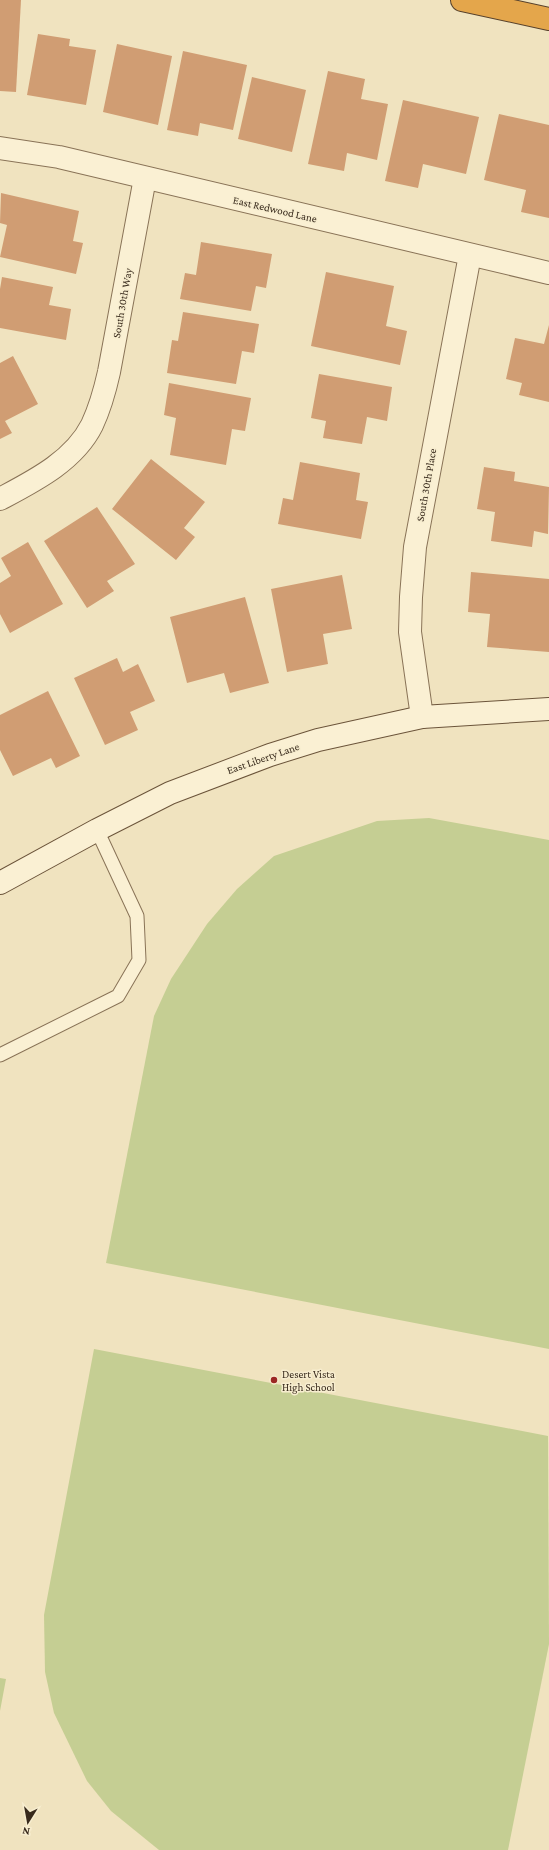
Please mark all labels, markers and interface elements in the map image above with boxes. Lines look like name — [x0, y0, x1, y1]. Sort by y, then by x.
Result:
street label: East Redwood Lane — [232, 194, 318, 225]
street label: South 30th Way — [110, 266, 135, 339]
street label: South 30th Place — [414, 447, 438, 522]
street label: East Liberty Lane — [225, 740, 301, 777]
place label: Desert Vista High School — [282, 1368, 335, 1394]
marker: Desert Vista High School — [269, 1375, 279, 1385]
north arrow — [8, 1802, 48, 1842]
text: N — [21, 1825, 31, 1838]

